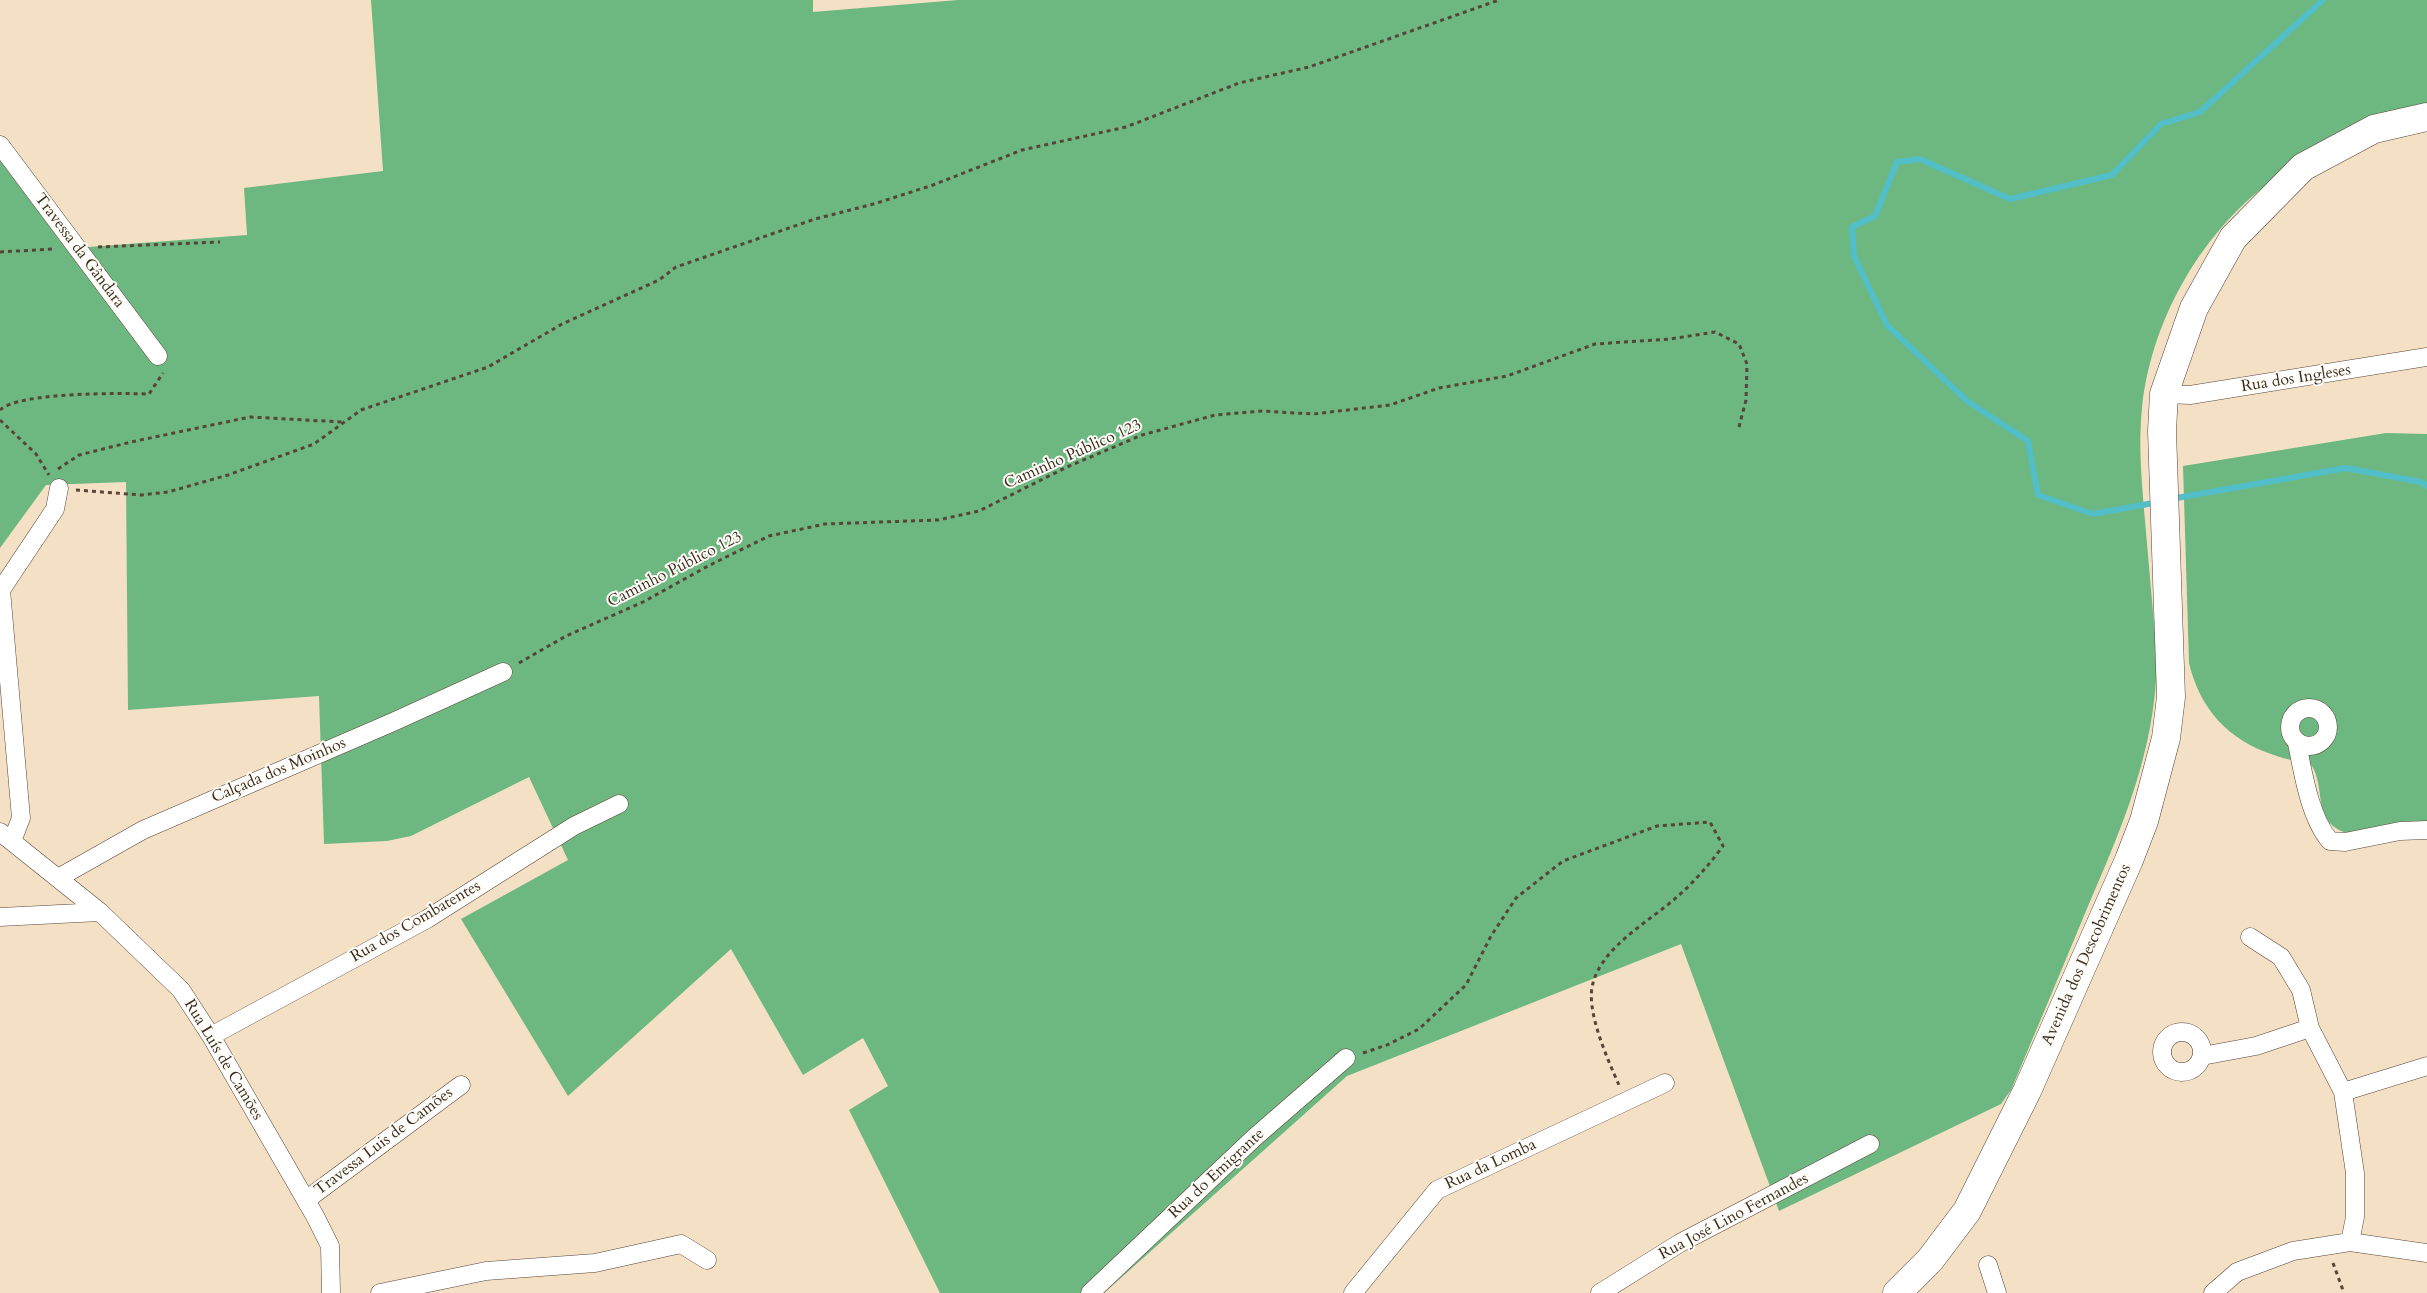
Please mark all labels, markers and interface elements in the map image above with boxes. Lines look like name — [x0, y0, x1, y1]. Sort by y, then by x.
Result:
street label: Travessa da Gândara — [30, 190, 128, 312]
street label: Rua dos Ingleses — [2240, 361, 2352, 397]
street label: Caminho Público 123 — [1001, 416, 1145, 494]
street label: Caminho Público 123 — [605, 528, 745, 612]
street label: Calçada dos Moinhos — [209, 734, 349, 808]
street label: Avenida dos Descobrimentos — [2038, 861, 2136, 1049]
street label: Rua dos Combatentes — [348, 877, 484, 967]
street label: Rua Luís de Camões — [179, 996, 267, 1124]
street label: Travessa Luis de Camões — [311, 1084, 457, 1200]
street label: Rua do Emigrante — [1165, 1125, 1269, 1223]
street label: Rua da Lomba — [1442, 1136, 1540, 1194]
street label: Rua José Lino Fernandes — [1656, 1169, 1812, 1265]

